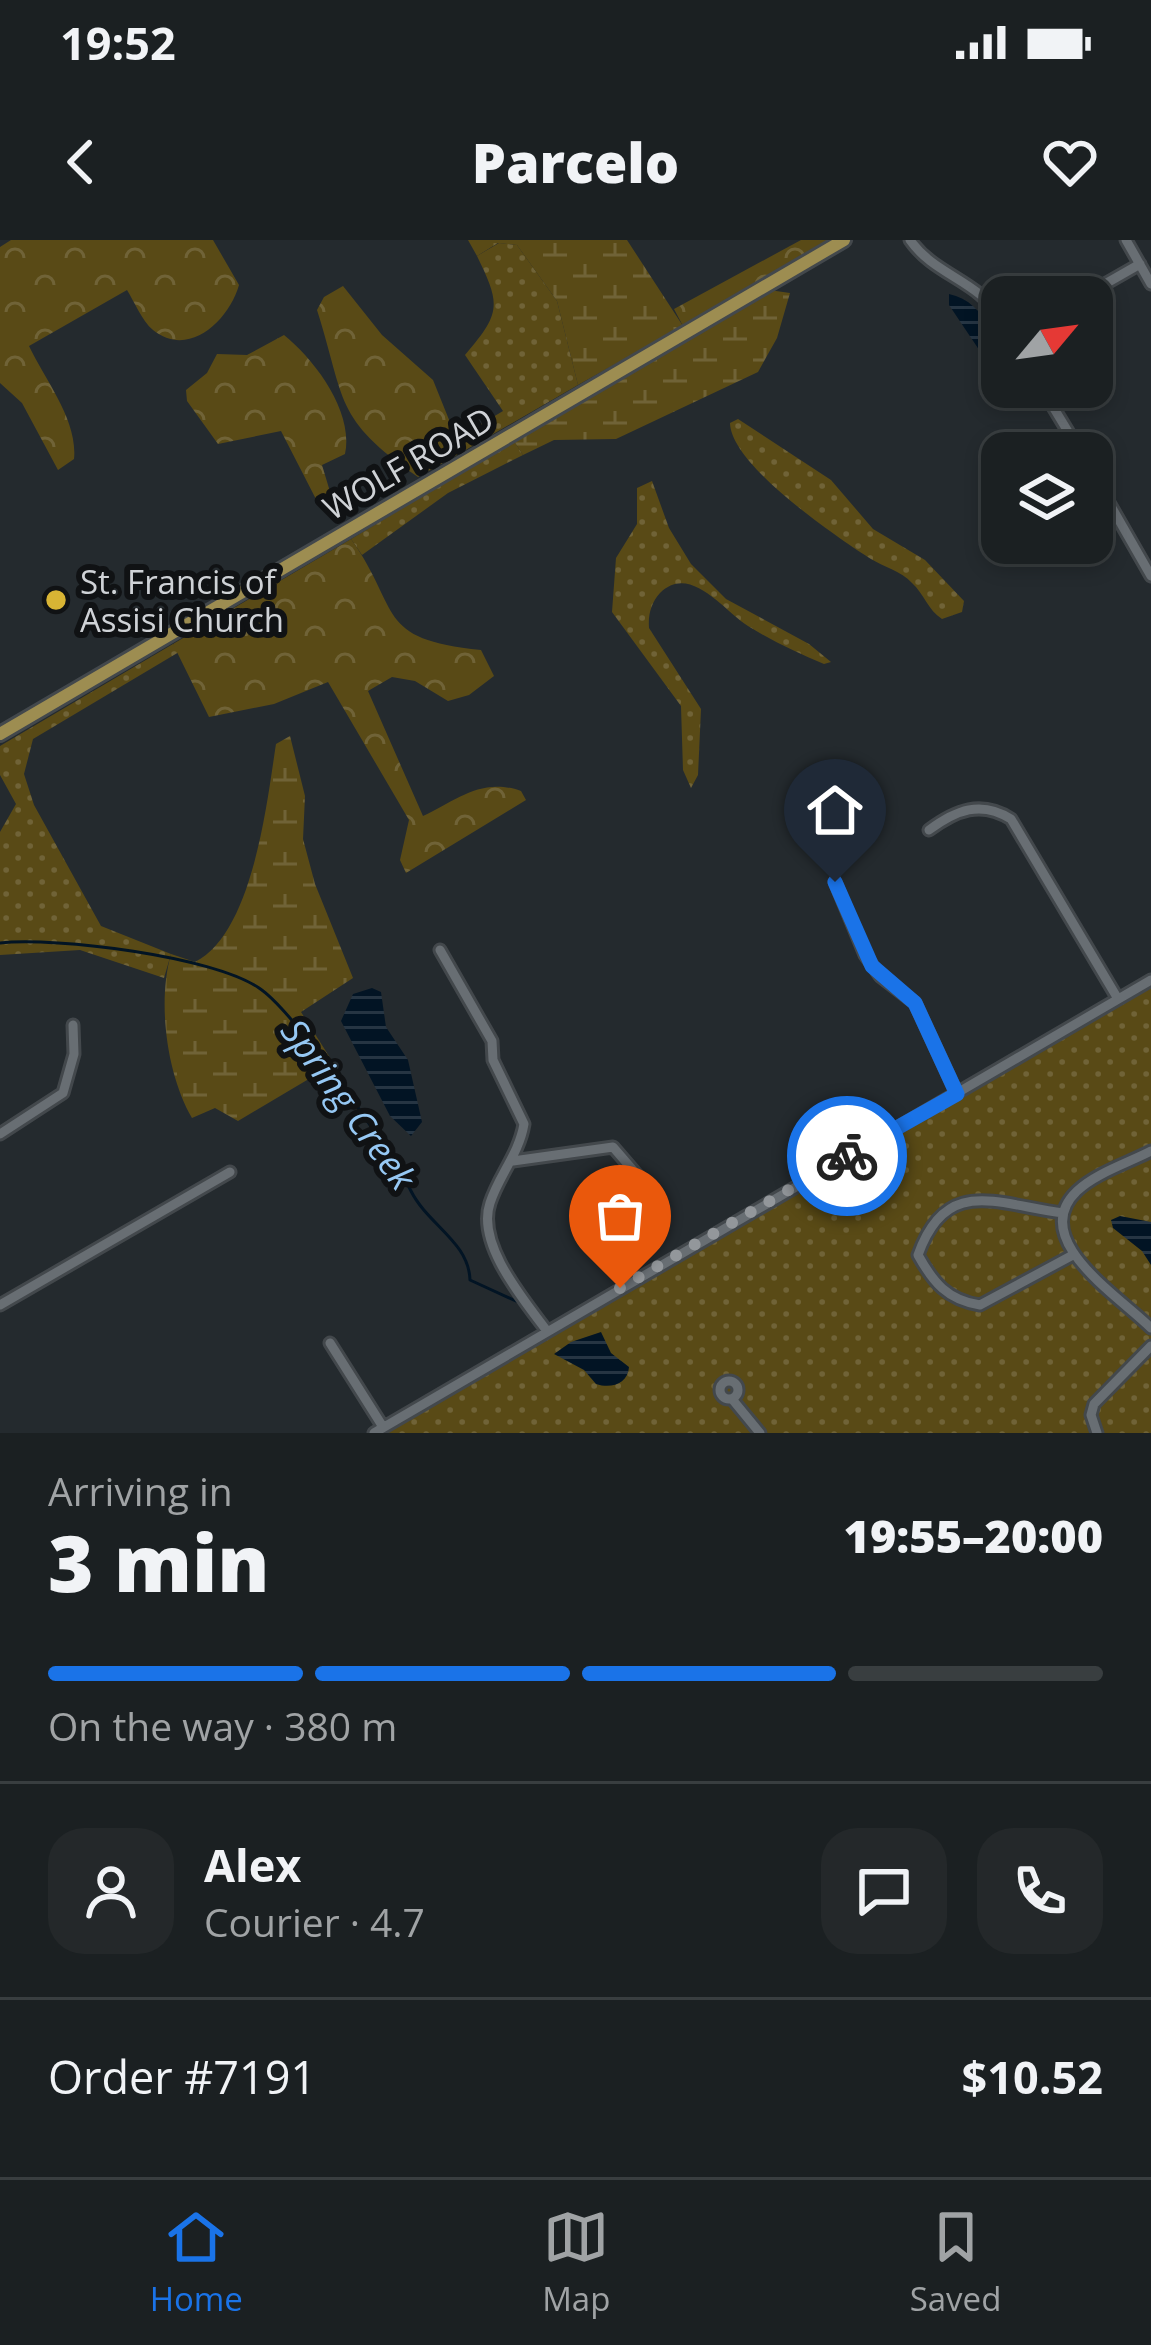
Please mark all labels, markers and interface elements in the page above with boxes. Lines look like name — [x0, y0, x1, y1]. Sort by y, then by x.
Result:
text: 19:52 — [60, 12, 176, 73]
text: Parcelo — [472, 125, 679, 199]
icon: back — [48, 129, 114, 195]
icon: heart — [1037, 129, 1103, 195]
north arrow — [981, 276, 1113, 408]
map controls — [981, 276, 1113, 564]
street label: WOLF ROAD — [315, 396, 501, 530]
button: layers — [981, 432, 1113, 564]
place label: St. Francis of Assisi Church — [80, 559, 284, 642]
marker: St. Francis of Assisi Church — [43, 587, 69, 613]
pin — [784, 759, 886, 882]
icon: home — [802, 777, 868, 843]
water label: Spring Creek — [270, 1009, 428, 1200]
courier — [787, 1096, 907, 1216]
icon: bike — [814, 1123, 880, 1189]
pin — [569, 1165, 671, 1288]
icon: bag — [587, 1183, 653, 1249]
text: Arriving in — [48, 1464, 233, 1517]
text: 19:55–20:00 — [844, 1505, 1103, 1566]
text: 3 min — [48, 1509, 270, 1615]
text: On the way · 380 m — [48, 1699, 397, 1752]
button: person — [48, 1828, 174, 1954]
button: chat — [821, 1828, 947, 1954]
button: phone — [977, 1828, 1103, 1954]
text: Alex — [204, 1834, 301, 1895]
text: Courier · 4.7 — [204, 1895, 425, 1948]
text: Order #7191 — [48, 2046, 316, 2107]
text: $10.52 — [962, 2046, 1103, 2107]
tab: Home — [150, 2204, 243, 2321]
tab: Map — [542, 2204, 610, 2321]
tab: Saved — [910, 2204, 1001, 2321]

